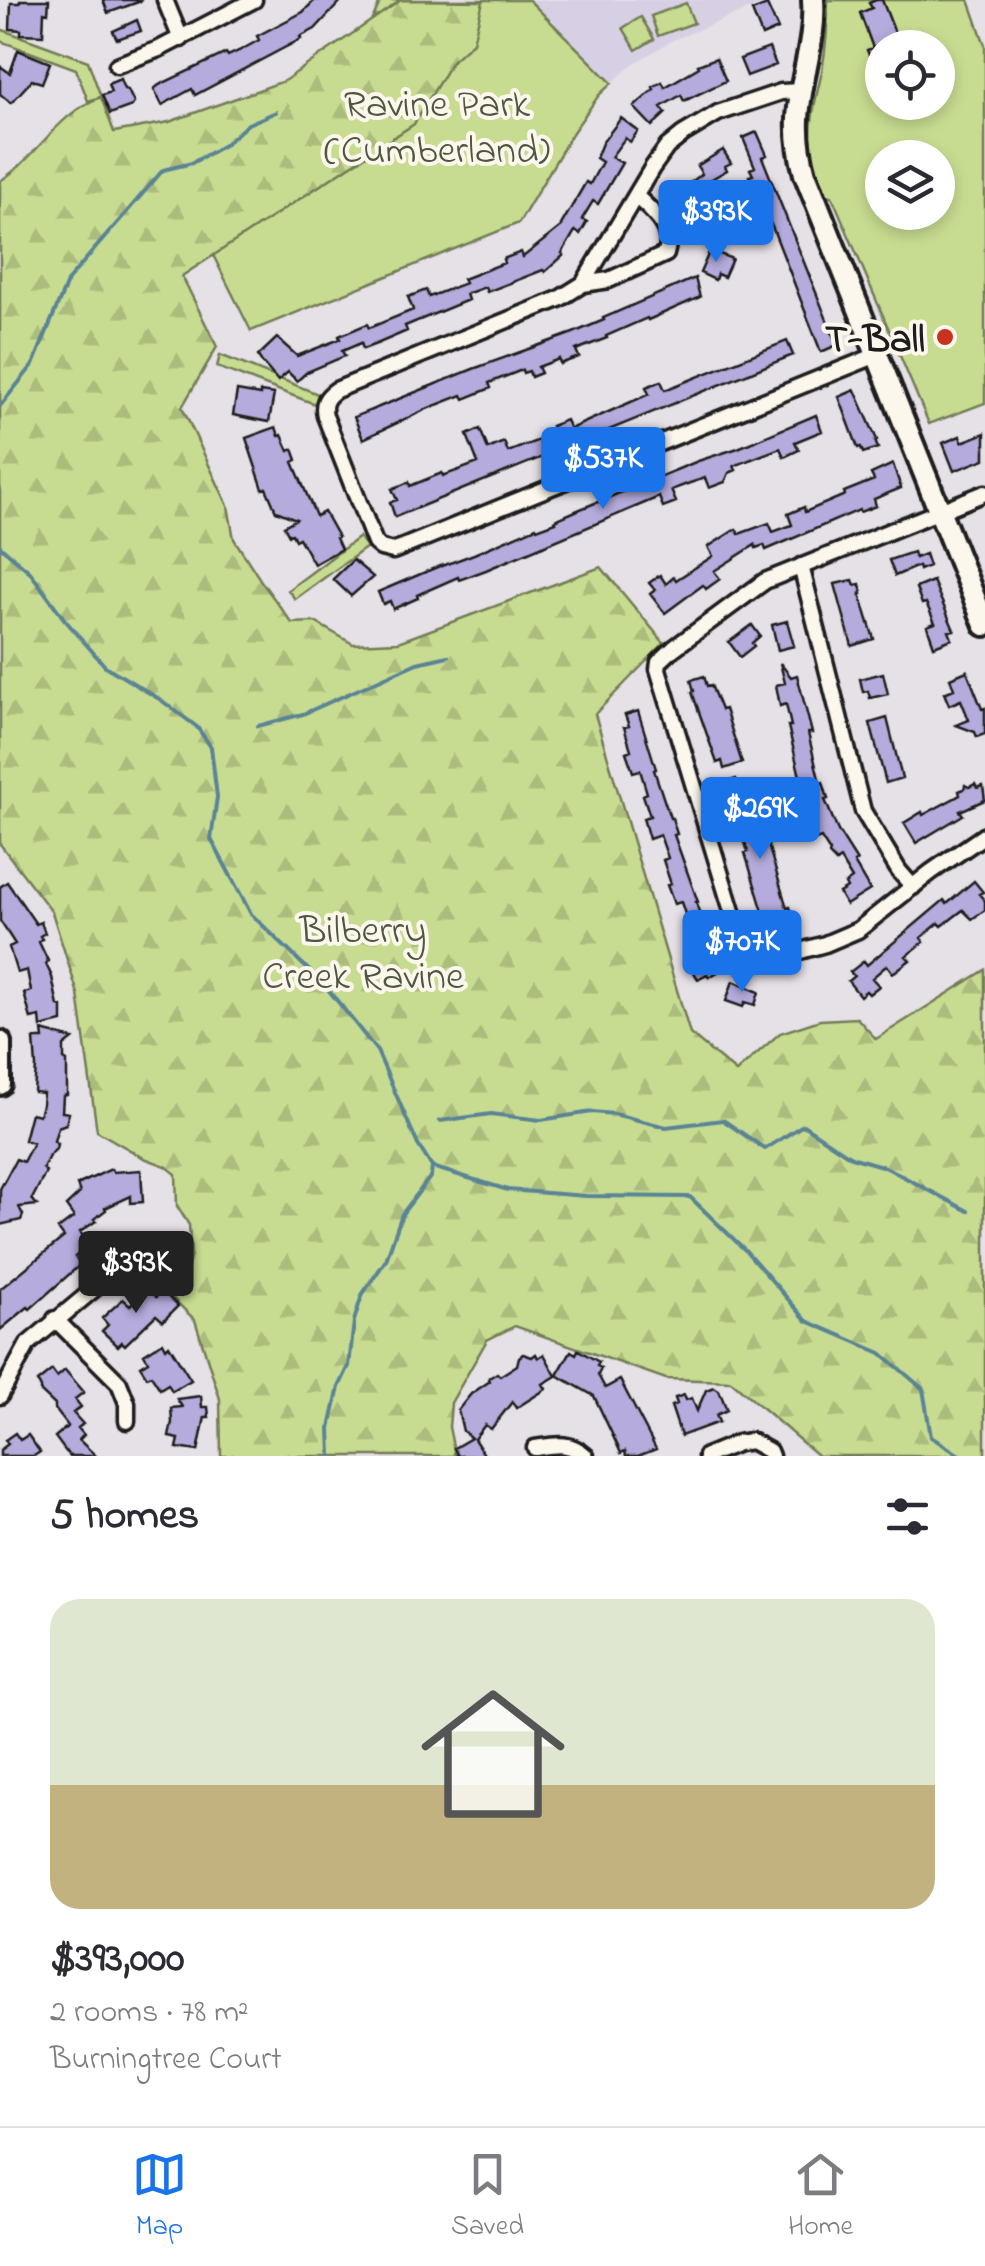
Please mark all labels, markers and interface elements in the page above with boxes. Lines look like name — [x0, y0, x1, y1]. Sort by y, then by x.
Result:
map controls — [865, 30, 955, 230]
button: locate — [865, 30, 955, 120]
park label: Ravine Park (Cumberland) — [324, 77, 550, 182]
button: layers — [865, 140, 955, 230]
pin: $393K — [646, 180, 786, 265]
text: $393K — [681, 189, 751, 236]
place label: T-Ball — [825, 312, 925, 371]
marker: T-Ball — [934, 326, 956, 348]
pin: $537K — [533, 427, 673, 512]
text: $537K — [563, 436, 643, 483]
pin: $269K — [690, 777, 830, 862]
text: $269K — [723, 786, 797, 833]
park label: Bilberry Creek Ravine — [262, 903, 464, 1008]
pin: $707K — [672, 910, 812, 995]
text: $707K — [704, 919, 780, 966]
pin: $393K — [66, 1231, 206, 1316]
text: $393K — [101, 1240, 171, 1287]
text: 5 homes — [50, 1486, 199, 1547]
icon: filters — [880, 1489, 935, 1544]
icon: home — [403, 1664, 583, 1844]
text: $393,000 — [50, 1929, 184, 1990]
text: 2 rooms · 78 m² — [50, 1990, 249, 2037]
text: Burningtree Court — [50, 2037, 282, 2084]
tab: Map — [132, 2147, 187, 2248]
tab: Saved — [451, 2147, 524, 2248]
tab: Home — [788, 2147, 853, 2248]

